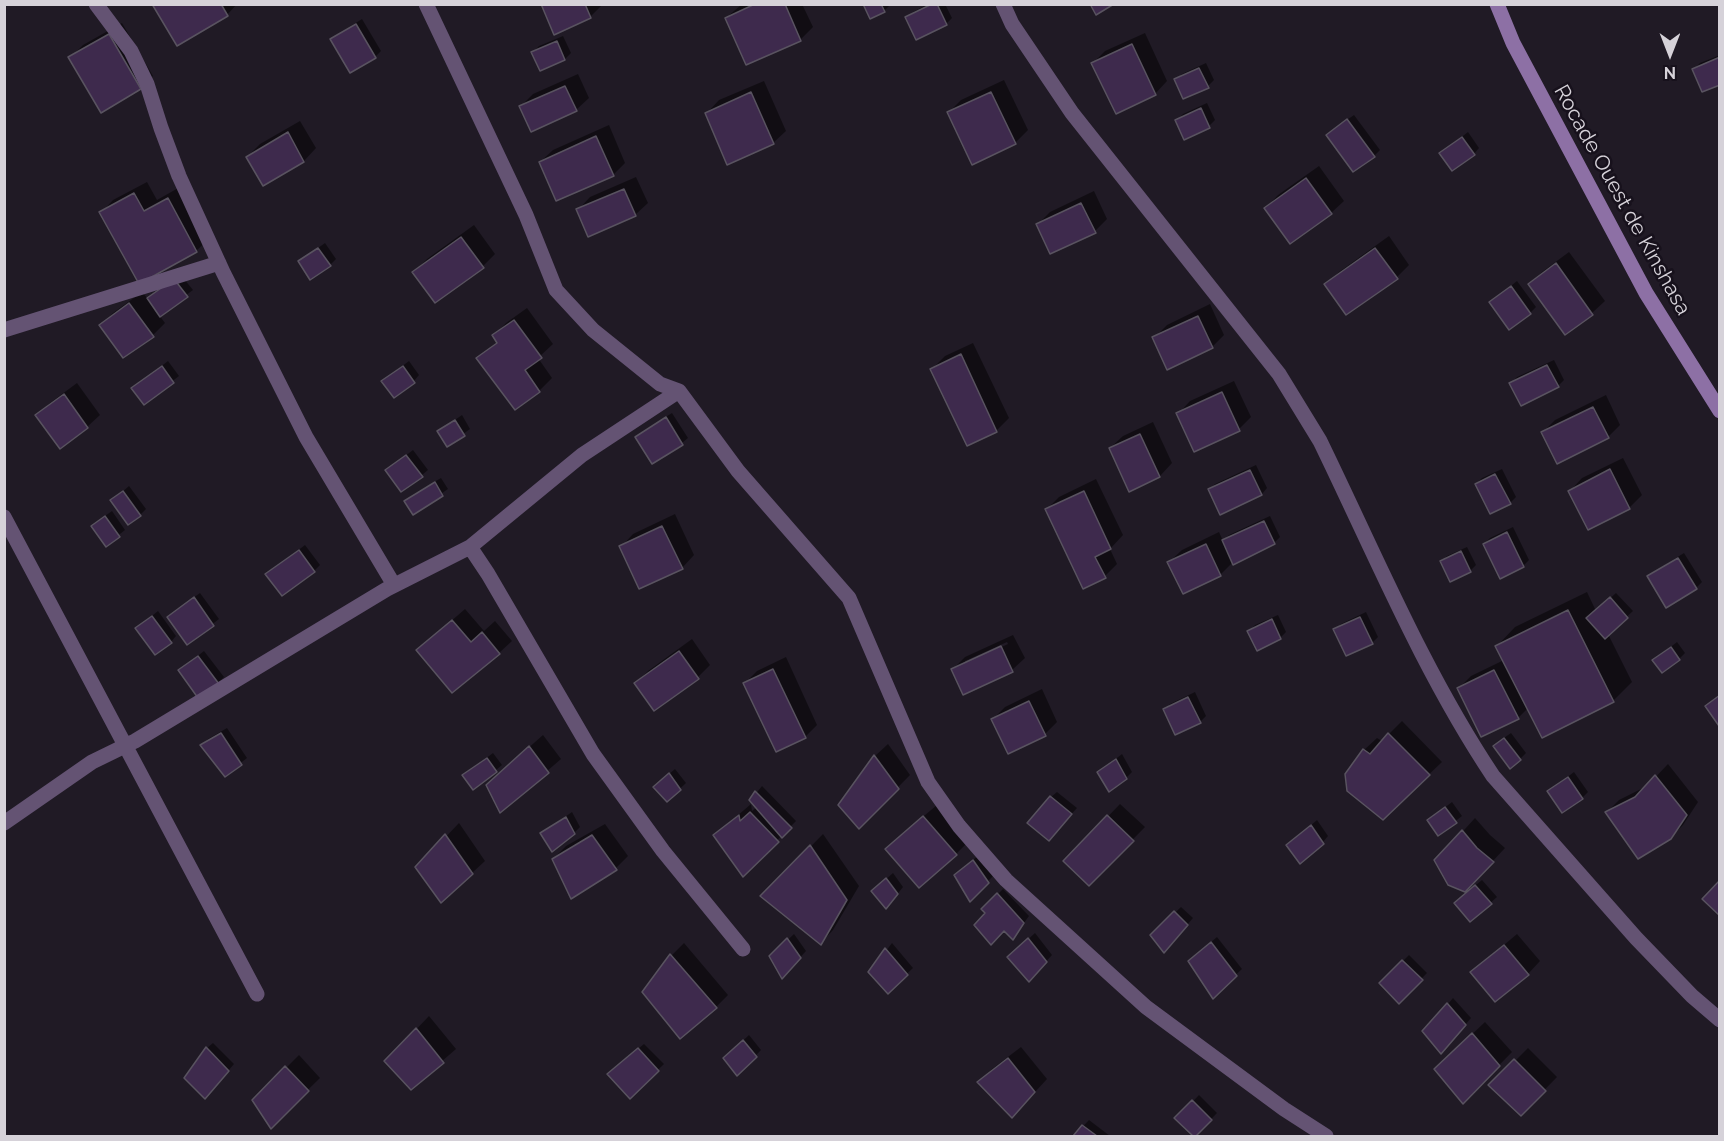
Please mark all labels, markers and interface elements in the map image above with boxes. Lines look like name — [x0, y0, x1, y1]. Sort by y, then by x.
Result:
north arrow — [1640, 24, 1700, 84]
text: N — [1664, 63, 1676, 82]
street label: Rocade Ouest de Kinshasa — [1548, 81, 1696, 319]

